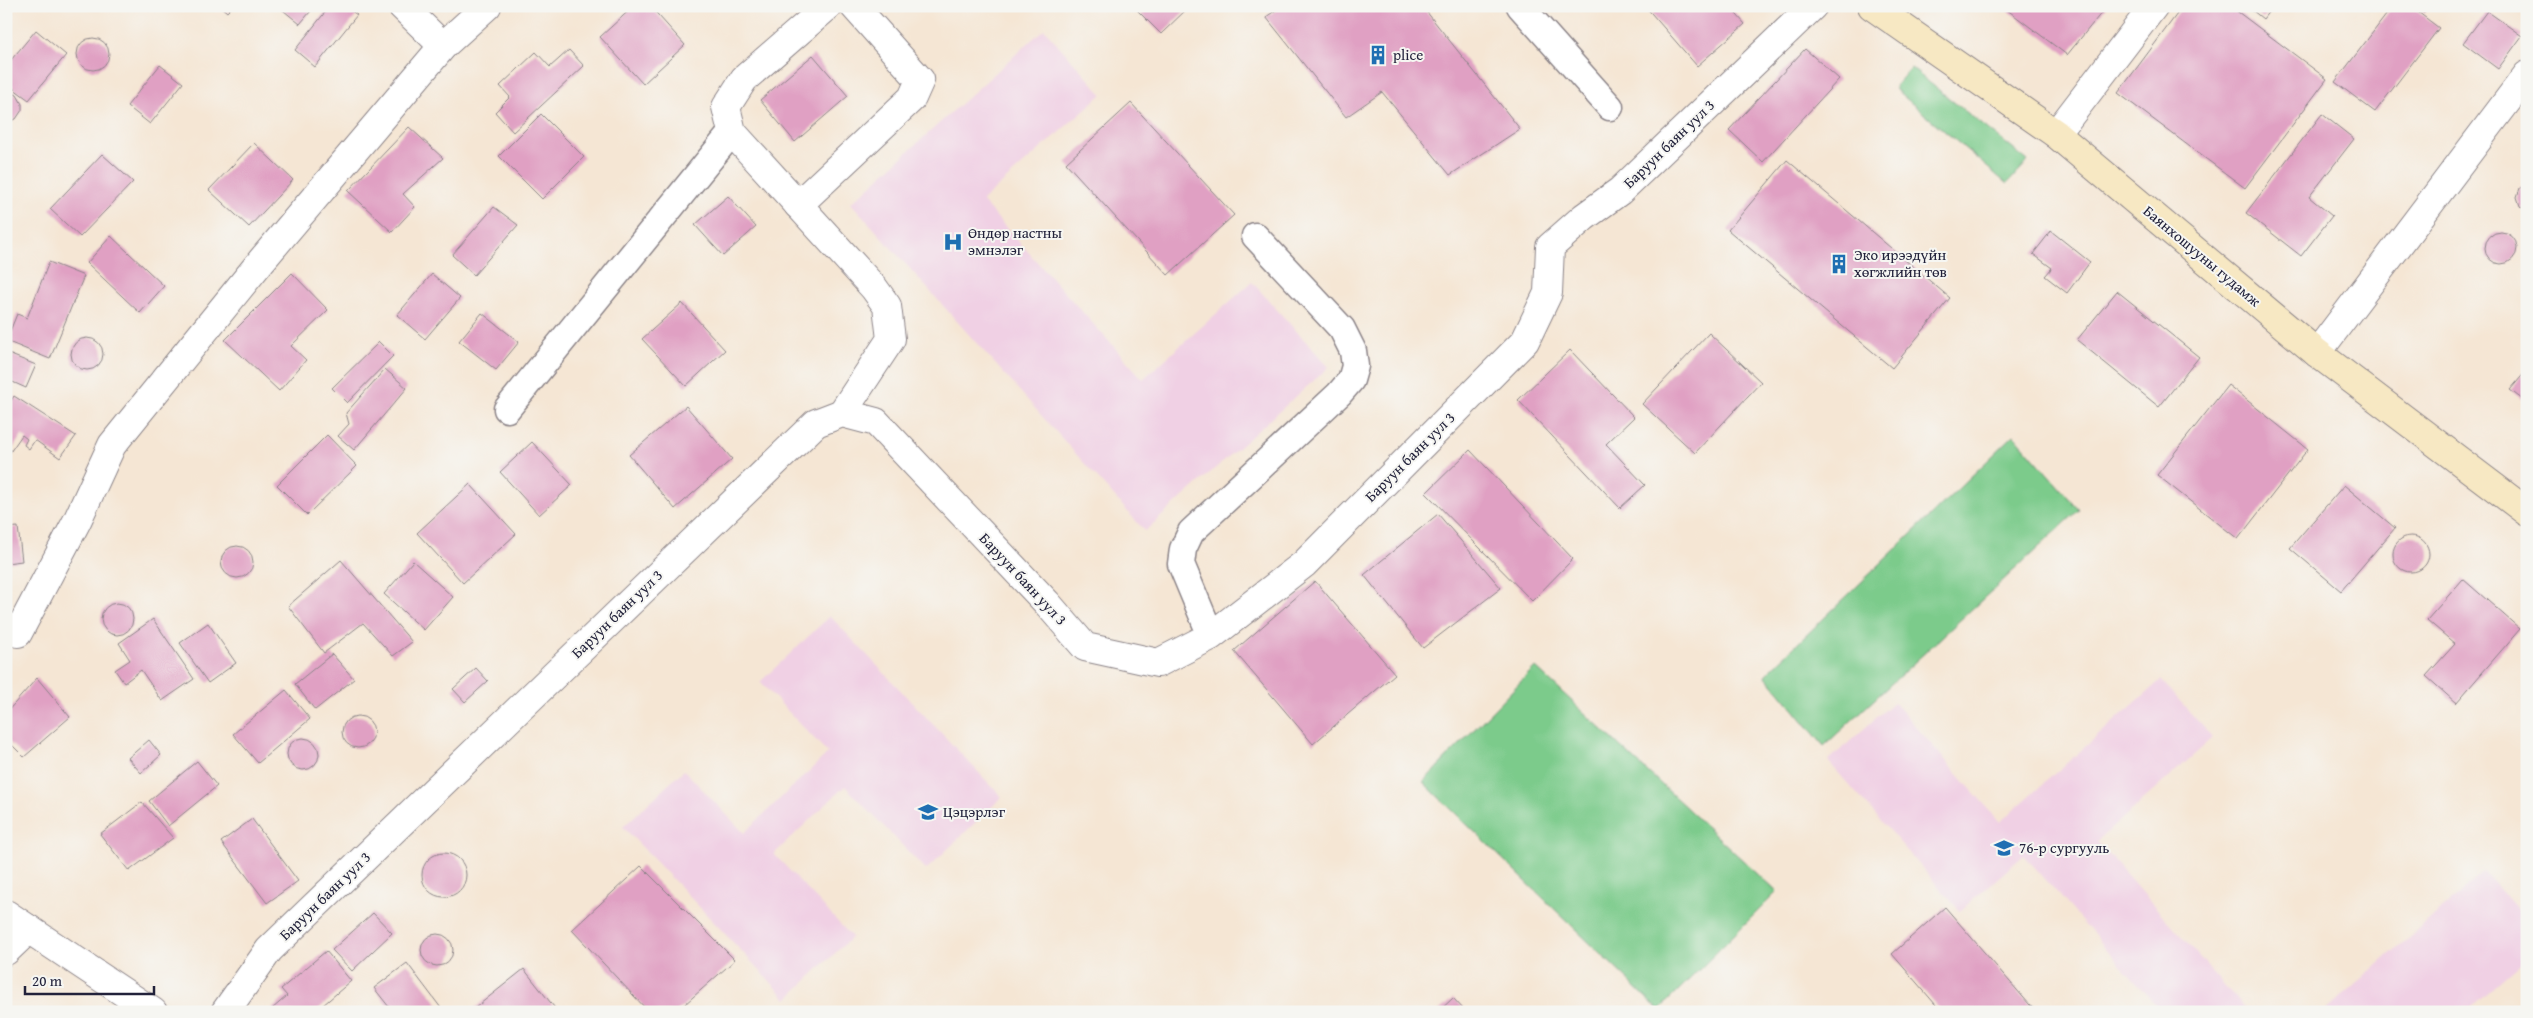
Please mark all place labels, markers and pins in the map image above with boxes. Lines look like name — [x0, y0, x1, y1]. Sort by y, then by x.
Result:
building icon: plice — [1367, 44, 1389, 66]
place label: plice — [1393, 44, 1423, 65]
place label: Өндөр настны эмнэлэг — [968, 222, 1062, 260]
hospital icon: Өндөр настны эмнэлэг — [942, 231, 964, 253]
place label: Эко ирээдүйн хөгжлийн төв — [1854, 244, 1947, 282]
building icon: Эко ирээдүйн хөгжлийн төв — [1828, 253, 1850, 275]
school or university icon: Цэцэрлэг — [917, 801, 939, 823]
place label: Цэцэрлэг — [943, 801, 1006, 822]
school or university icon: 76-р сургууль — [1993, 837, 2015, 859]
place label: 76-р сургууль — [2019, 837, 2109, 858]

